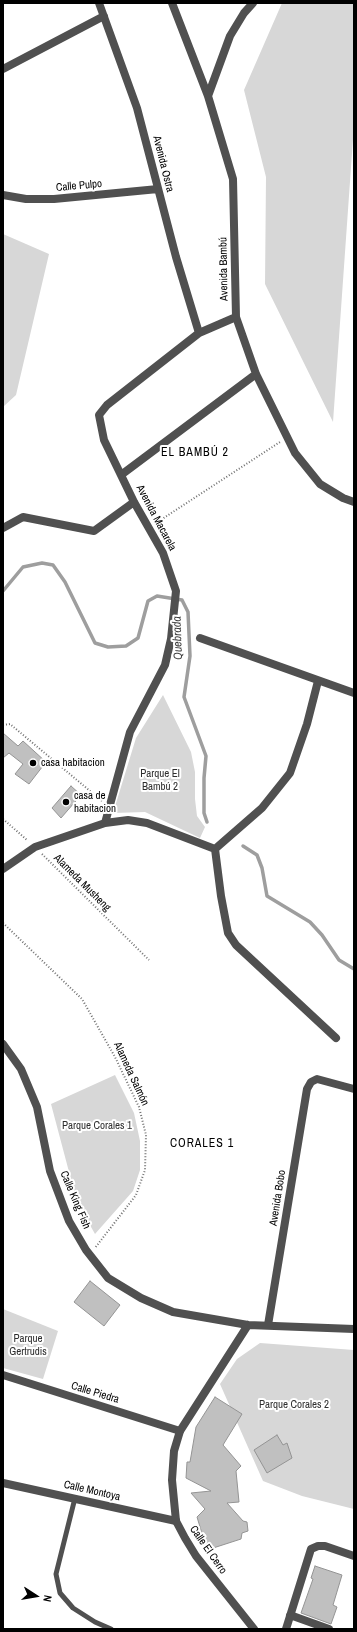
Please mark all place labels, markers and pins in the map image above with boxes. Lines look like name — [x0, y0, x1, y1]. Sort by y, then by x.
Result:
place label: casa habitacion — [41, 756, 105, 770]
marker: casa habitacion — [28, 758, 38, 768]
place label: casa de habitacion — [74, 789, 116, 815]
marker: casa de habitacion — [61, 797, 71, 807]

